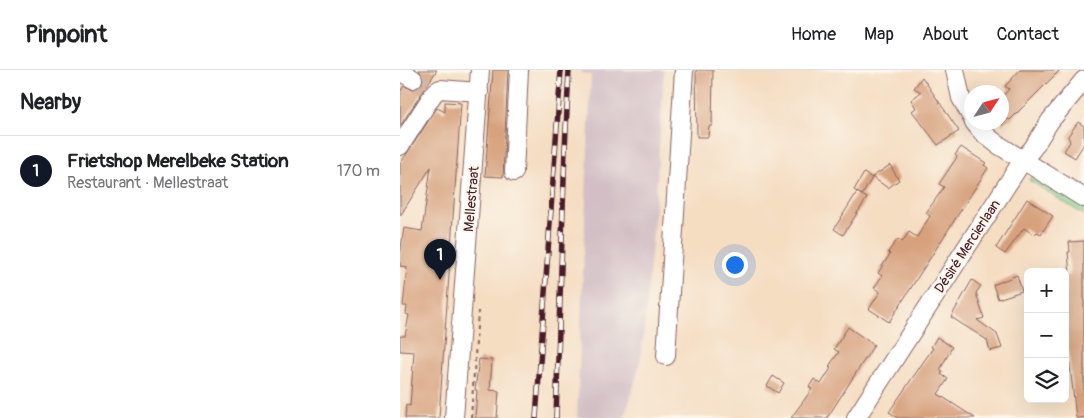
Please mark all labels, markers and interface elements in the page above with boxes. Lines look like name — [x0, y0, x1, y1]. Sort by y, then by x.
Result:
text: Pinpoint — [25, 20, 107, 49]
text: Home — [791, 23, 836, 46]
text: Map — [864, 23, 894, 46]
text: About — [922, 23, 968, 46]
text: Contact — [996, 23, 1059, 46]
north arrow — [964, 85, 1009, 130]
text: Nearby — [20, 89, 81, 116]
text: Frietshop Merelbeke Station — [67, 149, 289, 173]
text: 1 — [33, 161, 39, 181]
text: 170 m — [337, 161, 380, 181]
street label: Mellestraat — [460, 165, 483, 233]
text: Restaurant · Mellestraat — [67, 173, 228, 193]
street label: Désiré Mercierlaan — [931, 196, 1004, 296]
pin: 1 — [424, 239, 456, 280]
your location — [722, 252, 748, 278]
map controls — [1024, 268, 1069, 403]
button: + — [1024, 268, 1069, 313]
button: − — [1024, 313, 1069, 358]
button: layers — [1024, 358, 1069, 403]

